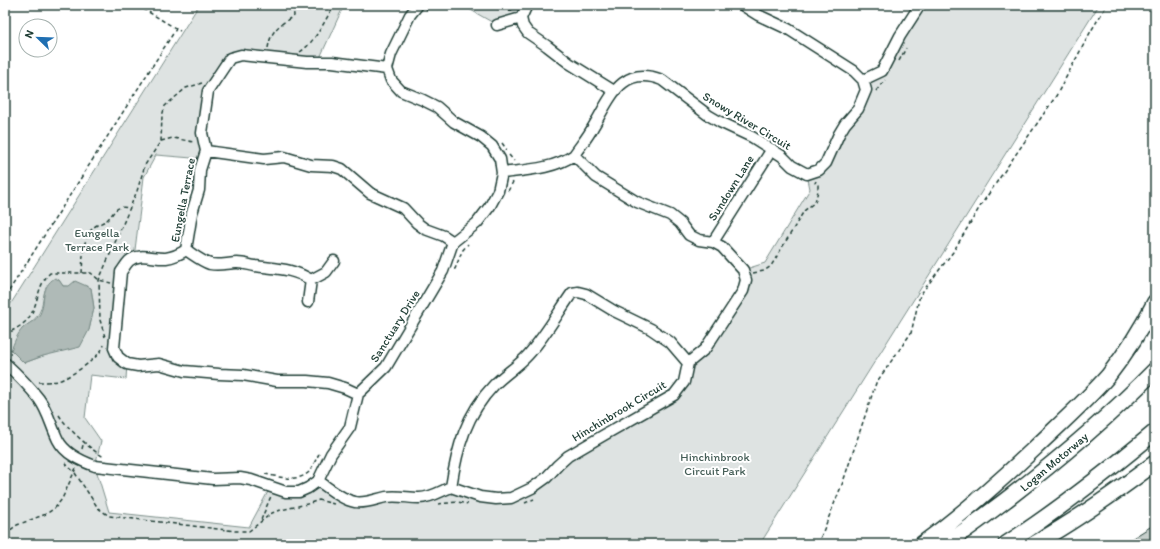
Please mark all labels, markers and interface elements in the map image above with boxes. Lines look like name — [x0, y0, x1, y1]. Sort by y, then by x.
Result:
north arrow — [18, 18, 58, 58]
text: N — [22, 28, 37, 40]
street label: Snowy River Circuit — [700, 89, 794, 153]
street label: Sundown Lane — [705, 152, 757, 223]
street label: Eungella Terrace — [168, 157, 198, 243]
park label: Eungella Terrace Park — [65, 226, 129, 254]
street label: Sanctuary Drive — [367, 287, 423, 365]
street label: Hinchinbrook Circuit — [569, 377, 669, 445]
street label: Logan Motorway — [1017, 429, 1091, 494]
park label: Hinchinbrook Circuit Park — [680, 450, 750, 478]

